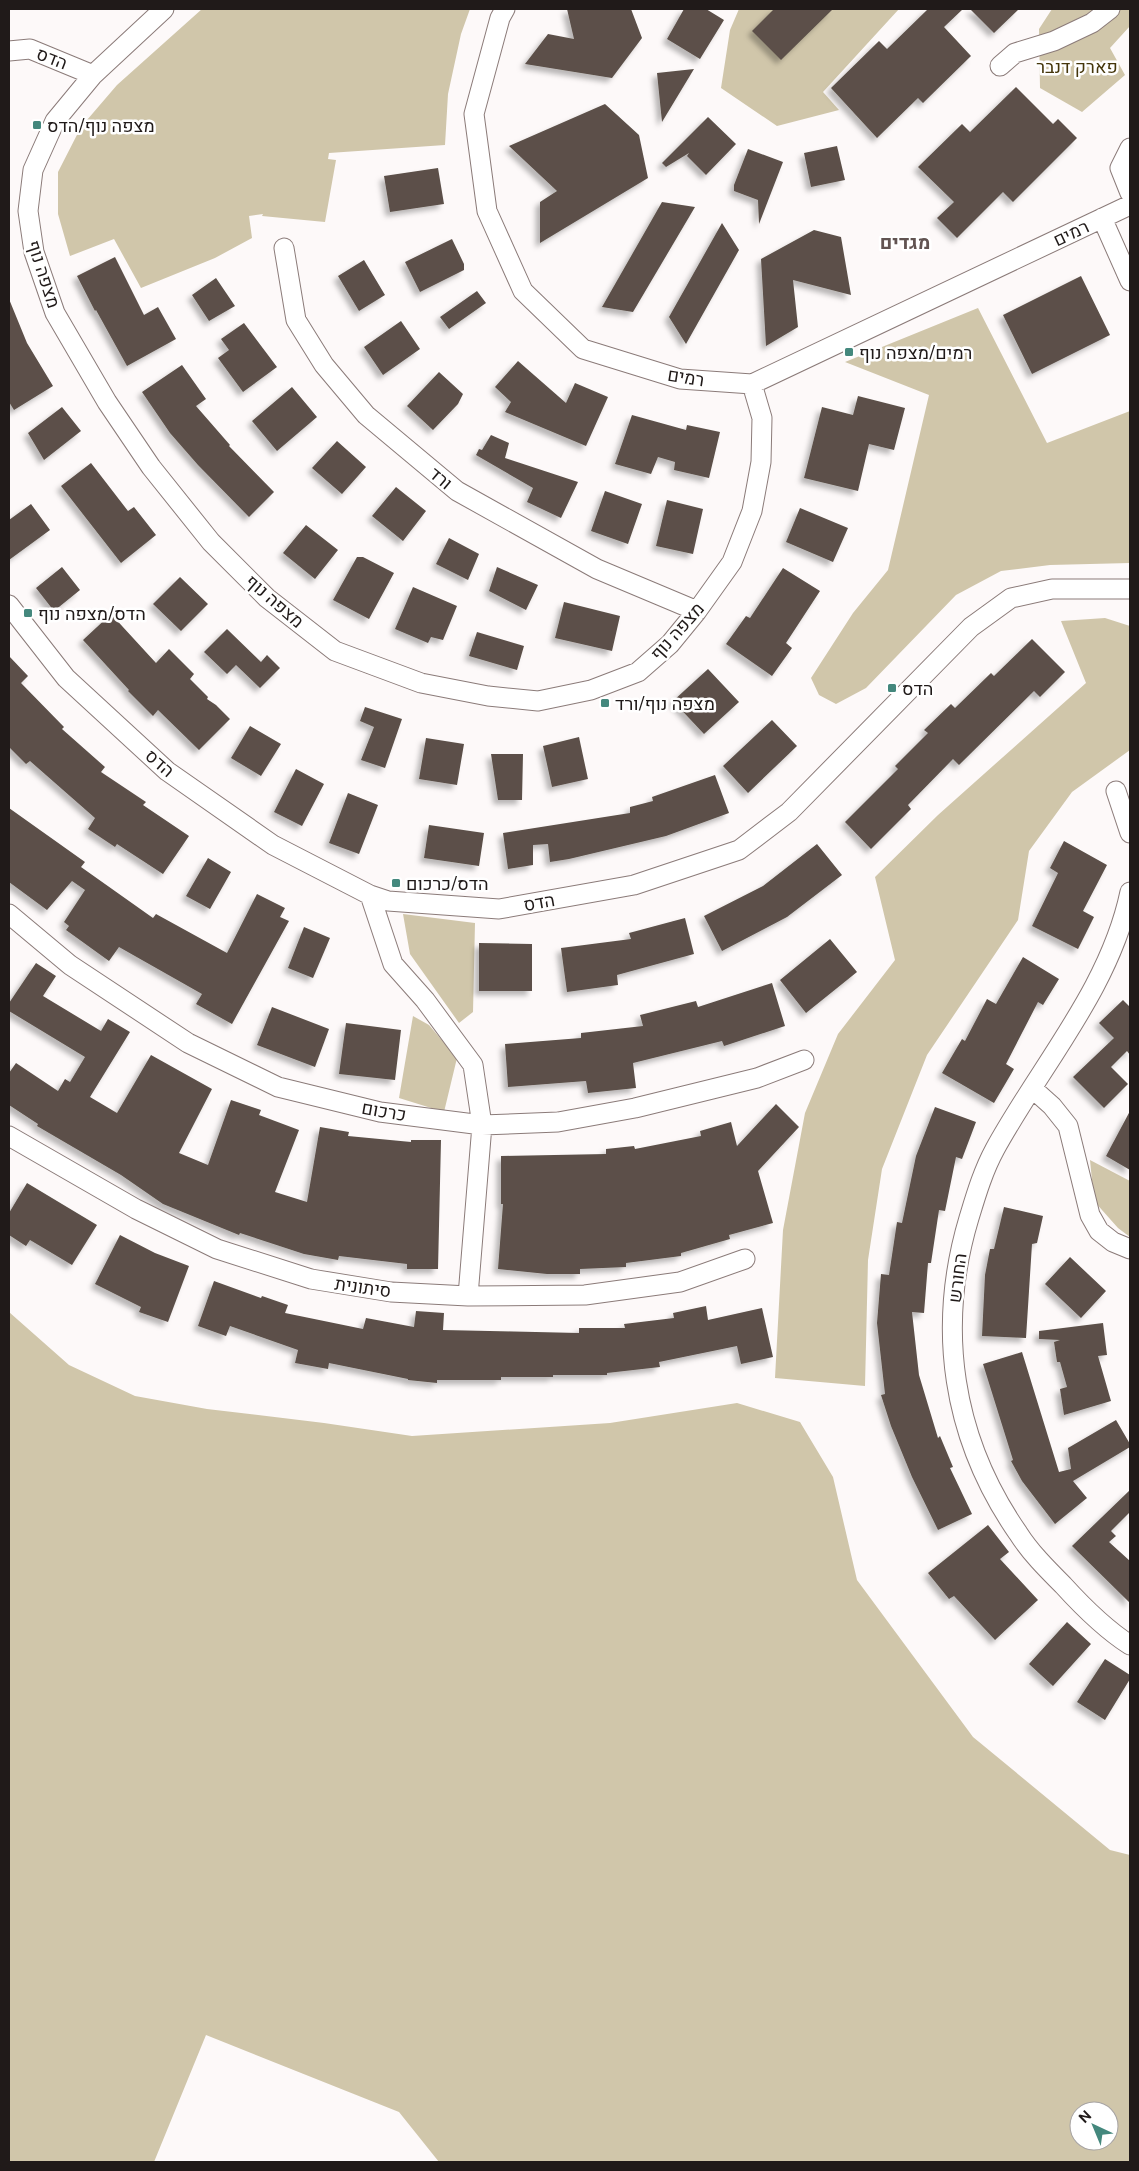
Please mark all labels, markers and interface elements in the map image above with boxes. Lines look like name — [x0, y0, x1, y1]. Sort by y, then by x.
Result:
street label: הדס — [34, 43, 70, 73]
park label: פארק דנבר — [1036, 56, 1118, 77]
place label: מצפה נוף/הדס — [47, 115, 155, 136]
marker: מצפה נוף/הדס — [31, 119, 43, 131]
street label: רמים — [1050, 216, 1092, 250]
district label: מגדים — [880, 231, 930, 253]
street label: מצפה נוף — [23, 237, 65, 311]
place label: רמים/מצפה נוף — [859, 342, 972, 363]
marker: רמים/מצפה נוף — [843, 346, 855, 358]
street label: רמים — [666, 364, 706, 390]
street label: ורד — [425, 462, 457, 494]
street label: מצפה נוף — [242, 570, 308, 632]
street label: מצפה נוף — [646, 598, 708, 664]
place label: הדס/מצפה נוף — [38, 603, 146, 624]
marker: הדס/מצפה נוף — [22, 607, 34, 619]
place label: הדס — [902, 678, 933, 699]
marker: הדס — [886, 682, 898, 694]
place label: מצפה נוף/ורד — [615, 693, 715, 714]
marker: מצפה נוף/ורד — [599, 697, 611, 709]
street label: הדס — [141, 745, 179, 781]
place label: הדס/כרכום — [406, 873, 489, 894]
marker: הדס/כרכום — [390, 877, 402, 889]
street label: הדס — [522, 889, 556, 915]
street label: כרכום — [360, 1097, 408, 1125]
street label: החורש — [944, 1252, 970, 1304]
street label: סיתונית — [333, 1273, 393, 1301]
north arrow — [1069, 2101, 1119, 2151]
text: N — [1075, 2107, 1094, 2126]

